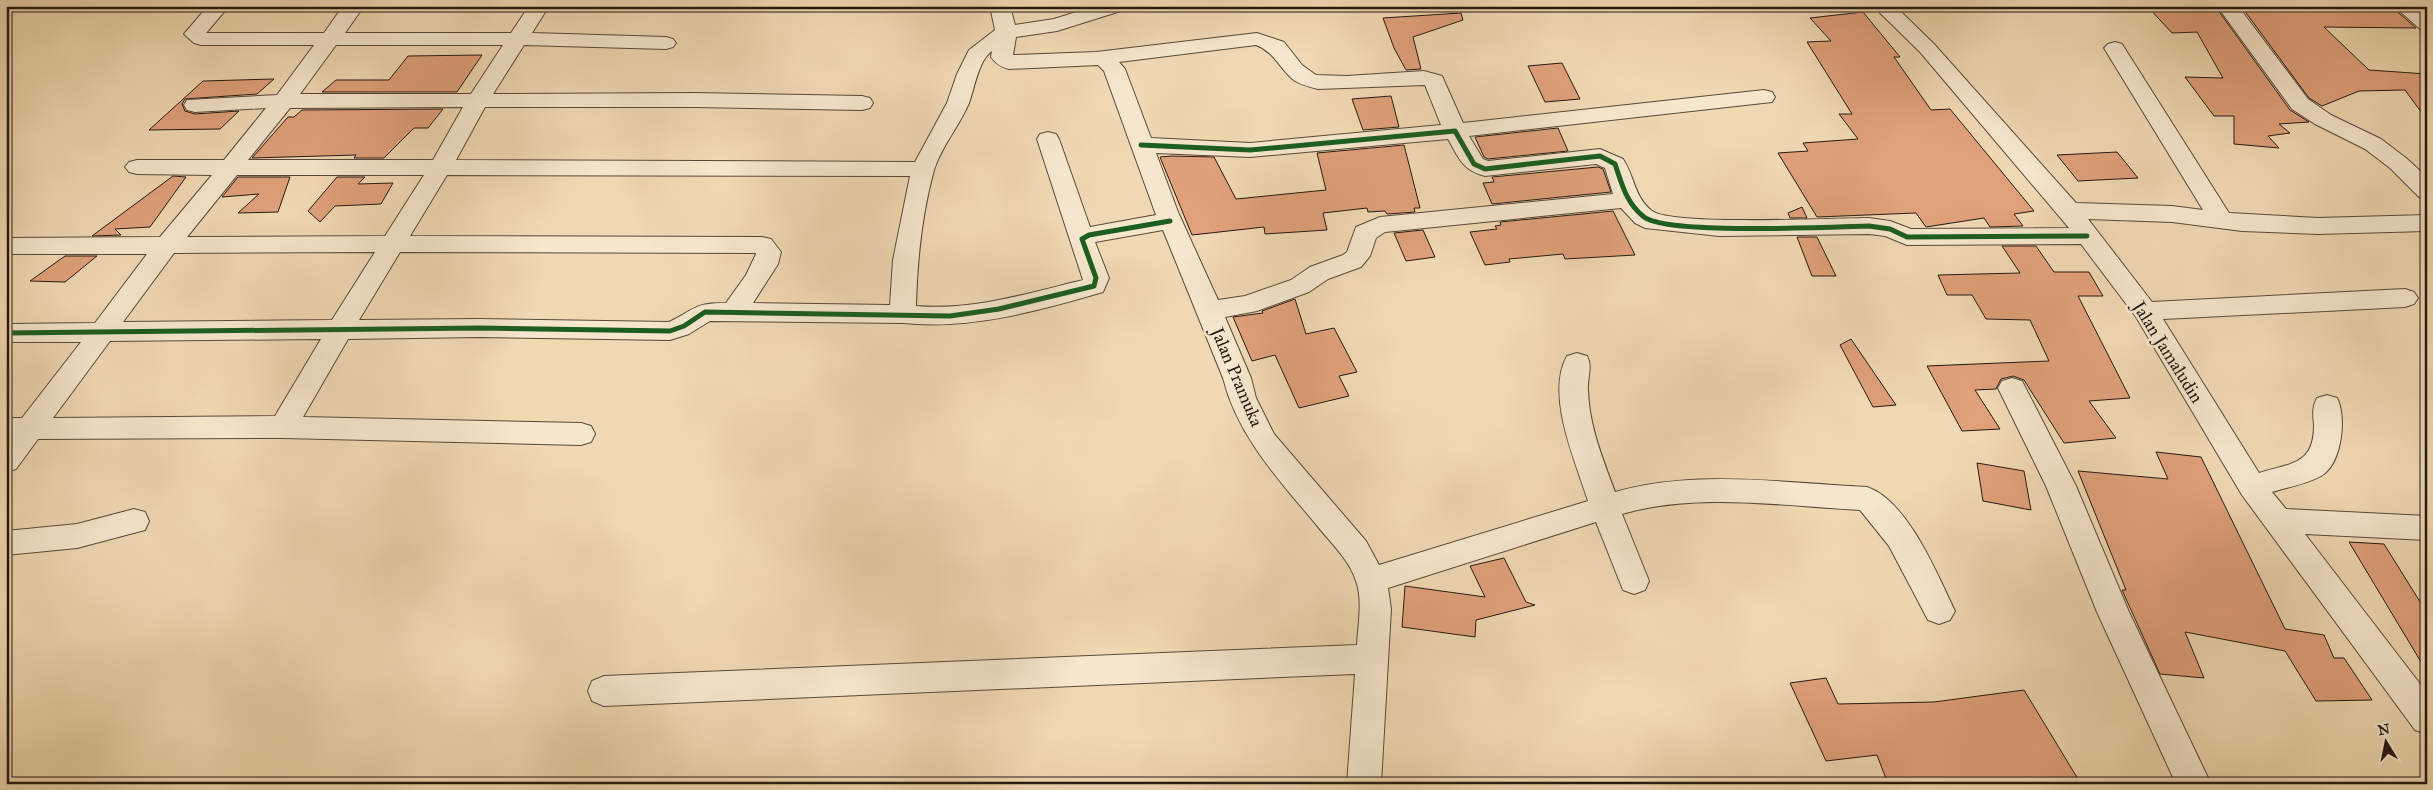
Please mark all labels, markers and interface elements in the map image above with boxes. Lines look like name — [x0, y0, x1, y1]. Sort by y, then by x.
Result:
street label: Jalan Jamaludin — [2126, 295, 2208, 408]
street label: Jalan Pramuka — [1205, 322, 1268, 431]
north arrow — [2360, 718, 2410, 768]
text: N — [2377, 720, 2391, 739]

